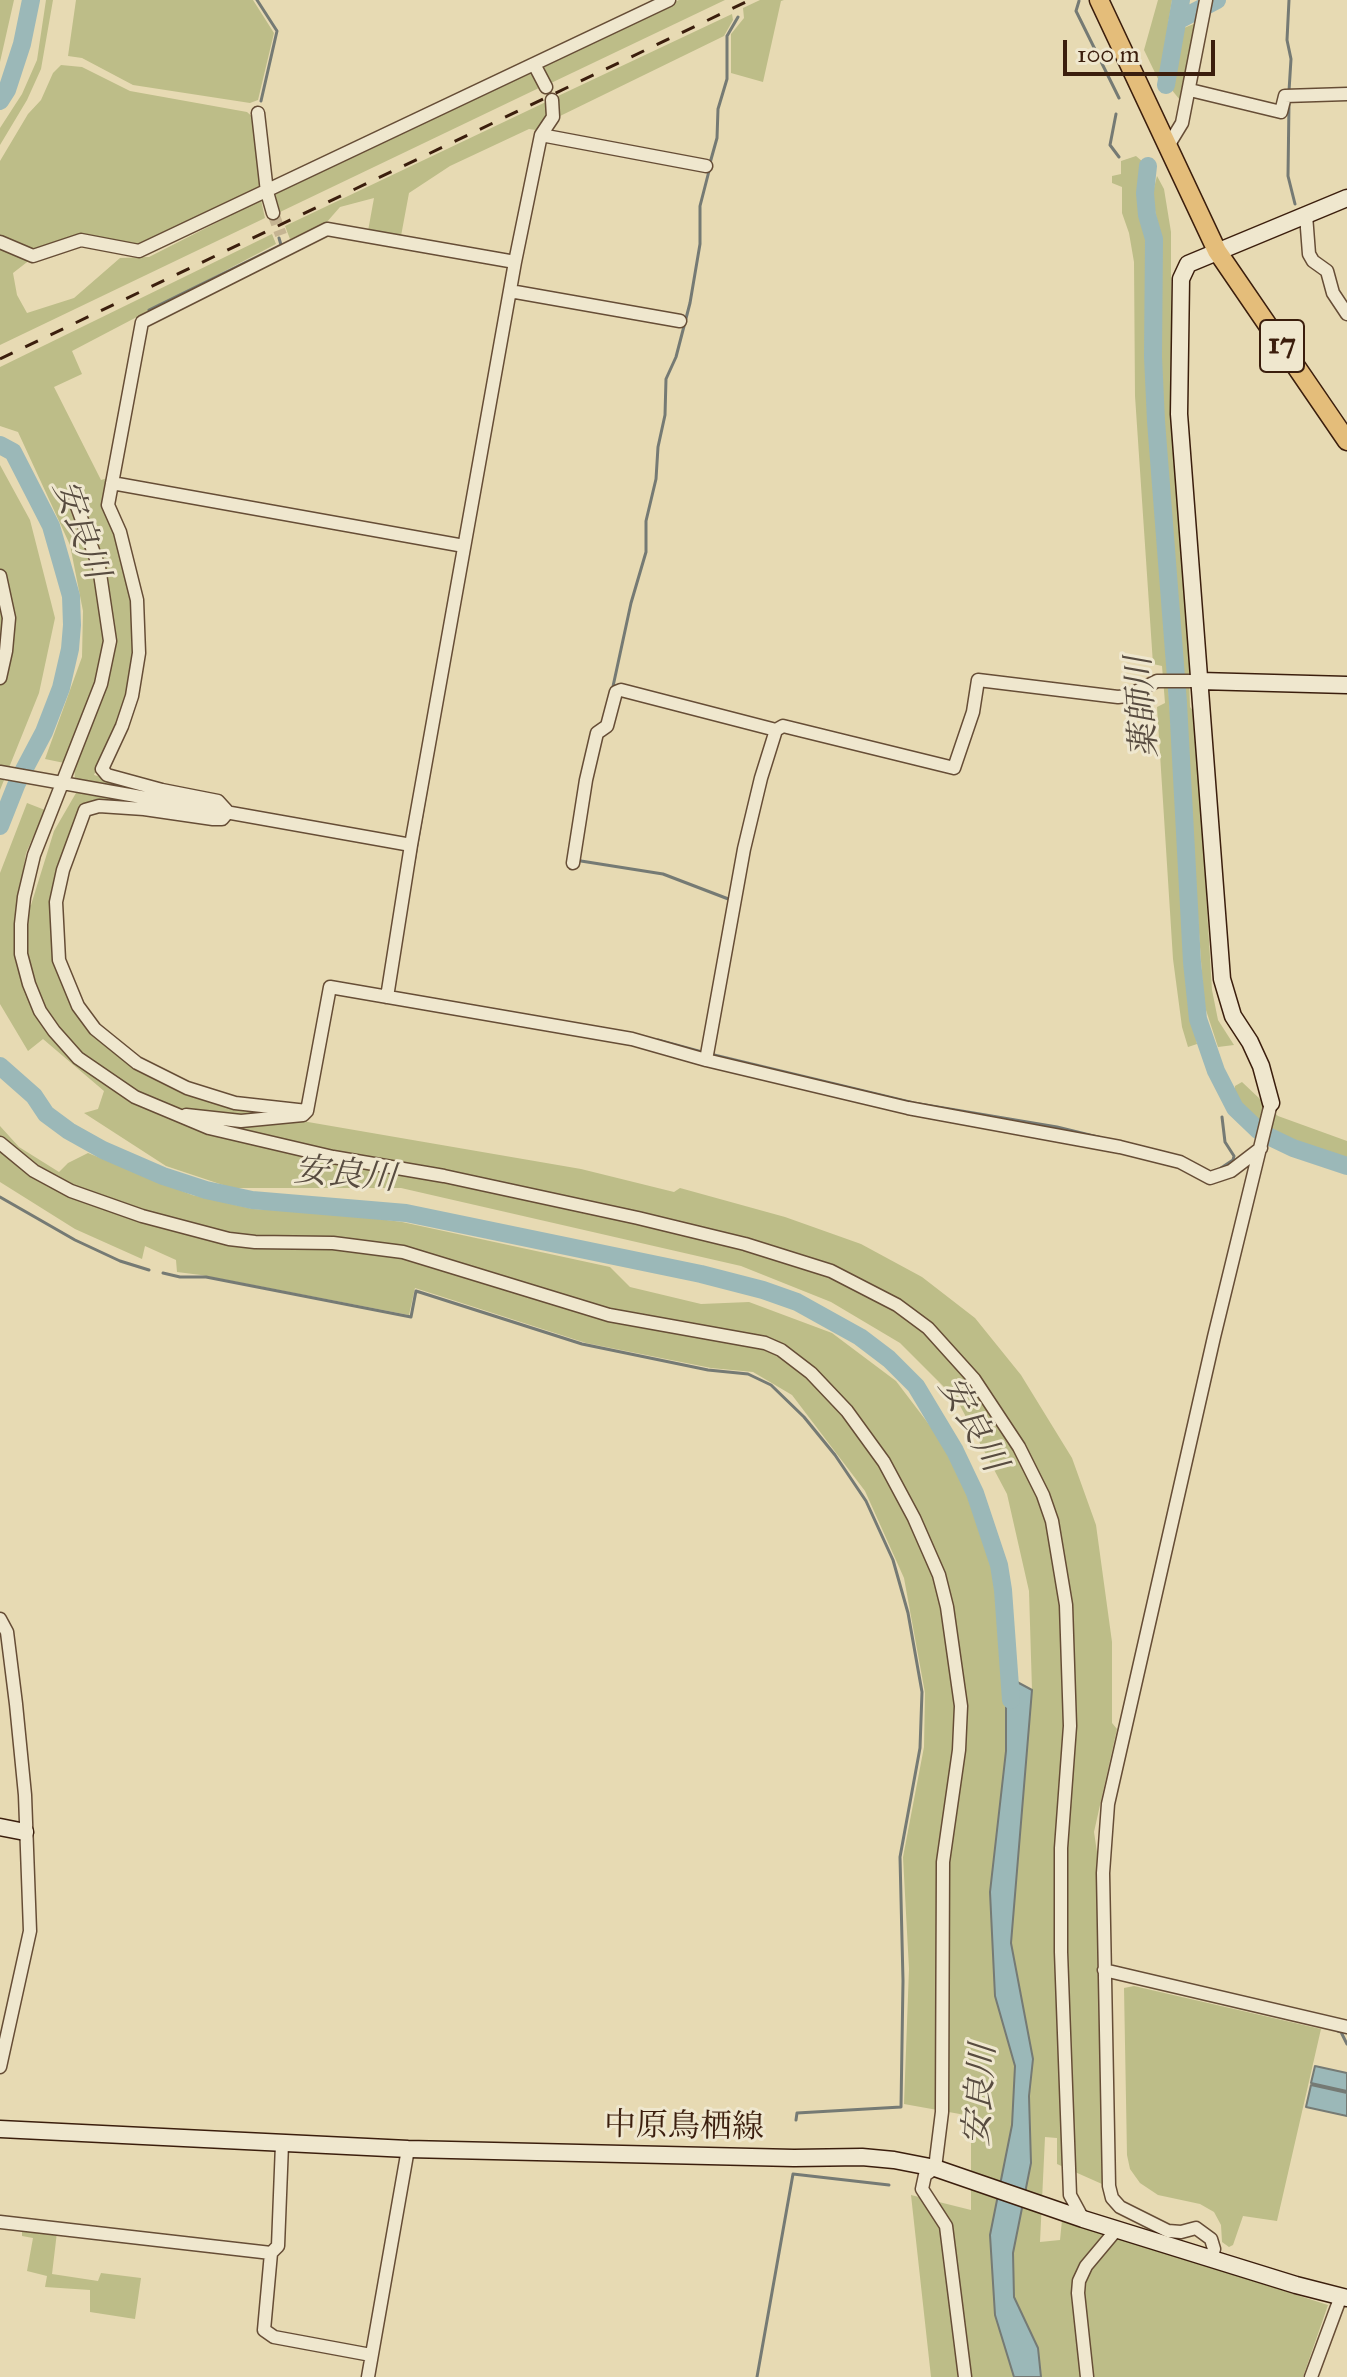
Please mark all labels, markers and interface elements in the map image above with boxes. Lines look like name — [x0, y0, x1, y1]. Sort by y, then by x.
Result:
scale bar — [1067, 24, 1219, 74]
text: 100 m — [1077, 39, 1140, 69]
road number: 17 — [1260, 320, 1304, 372]
water label: 安良川 — [42, 475, 116, 585]
water label: 薬師川 — [1120, 655, 1168, 759]
water label: 安良川 — [292, 1151, 398, 1201]
water label: 安良川 — [928, 1371, 1014, 1479]
water label: 安良川 — [958, 2043, 1006, 2147]
street label: 中原鳥栖線 — [604, 2107, 764, 2149]

